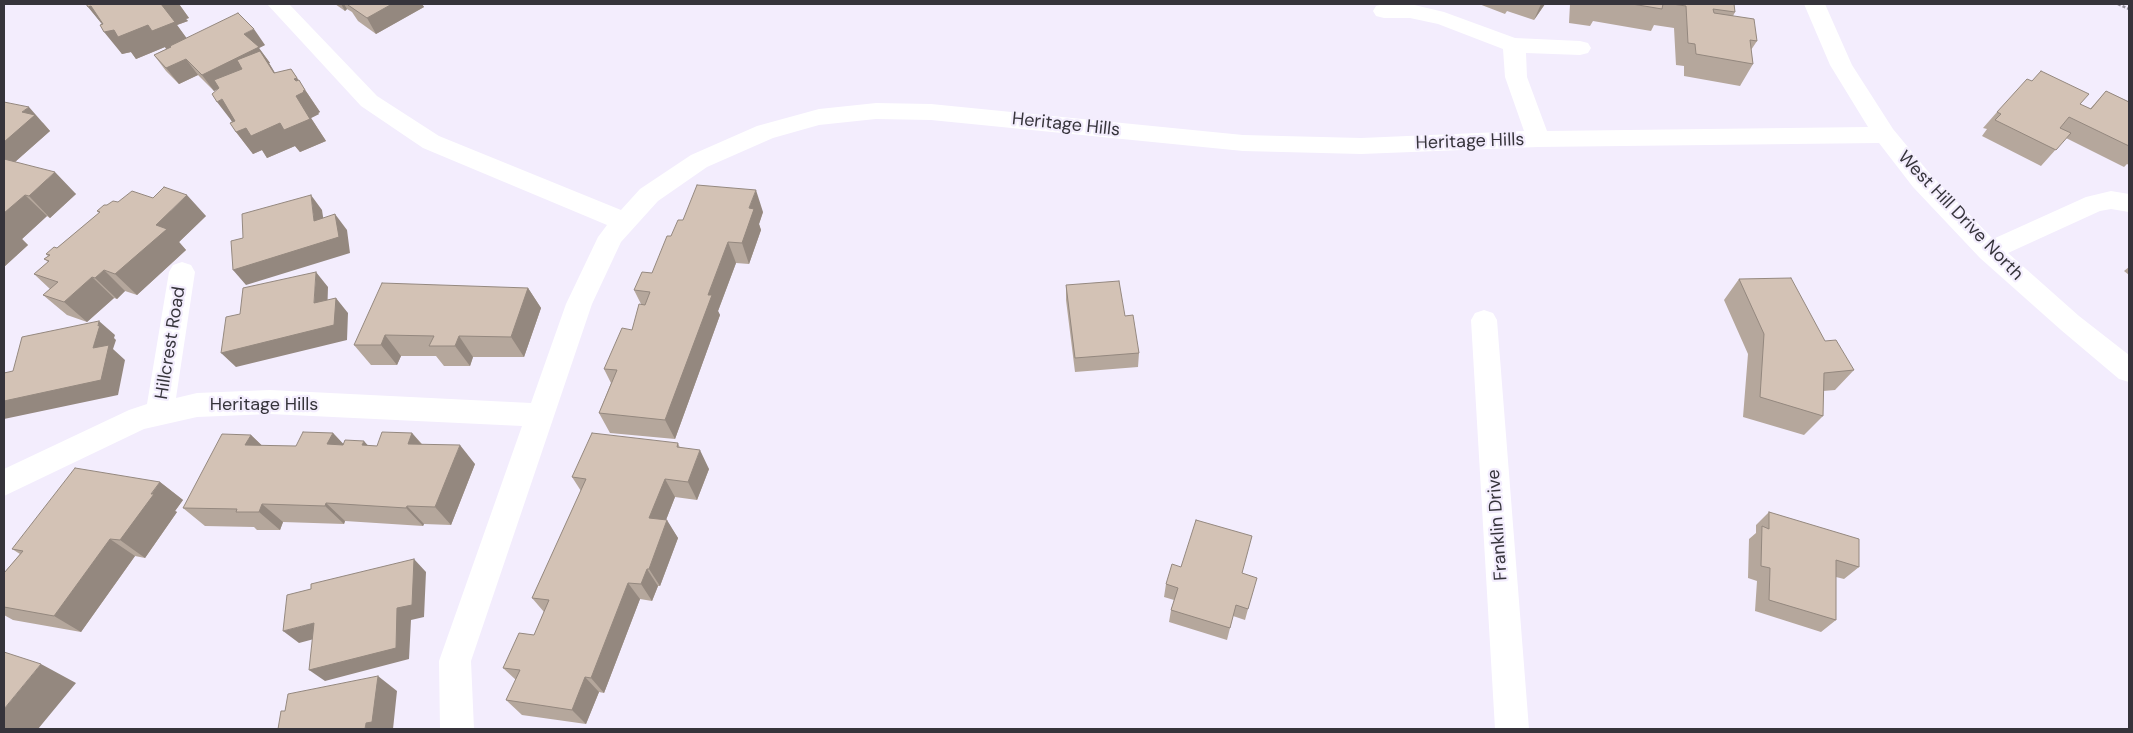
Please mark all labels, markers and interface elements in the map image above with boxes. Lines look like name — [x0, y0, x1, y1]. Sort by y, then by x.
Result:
street label: Heritage Hills — [1011, 109, 1121, 141]
street label: Heritage Hills — [1415, 129, 1525, 155]
street label: West Hill Drive North — [1893, 147, 2027, 285]
street label: Hillcrest Road — [151, 285, 191, 401]
street label: Heritage Hills — [210, 394, 318, 416]
street label: Franklin Drive — [1483, 469, 1513, 581]

